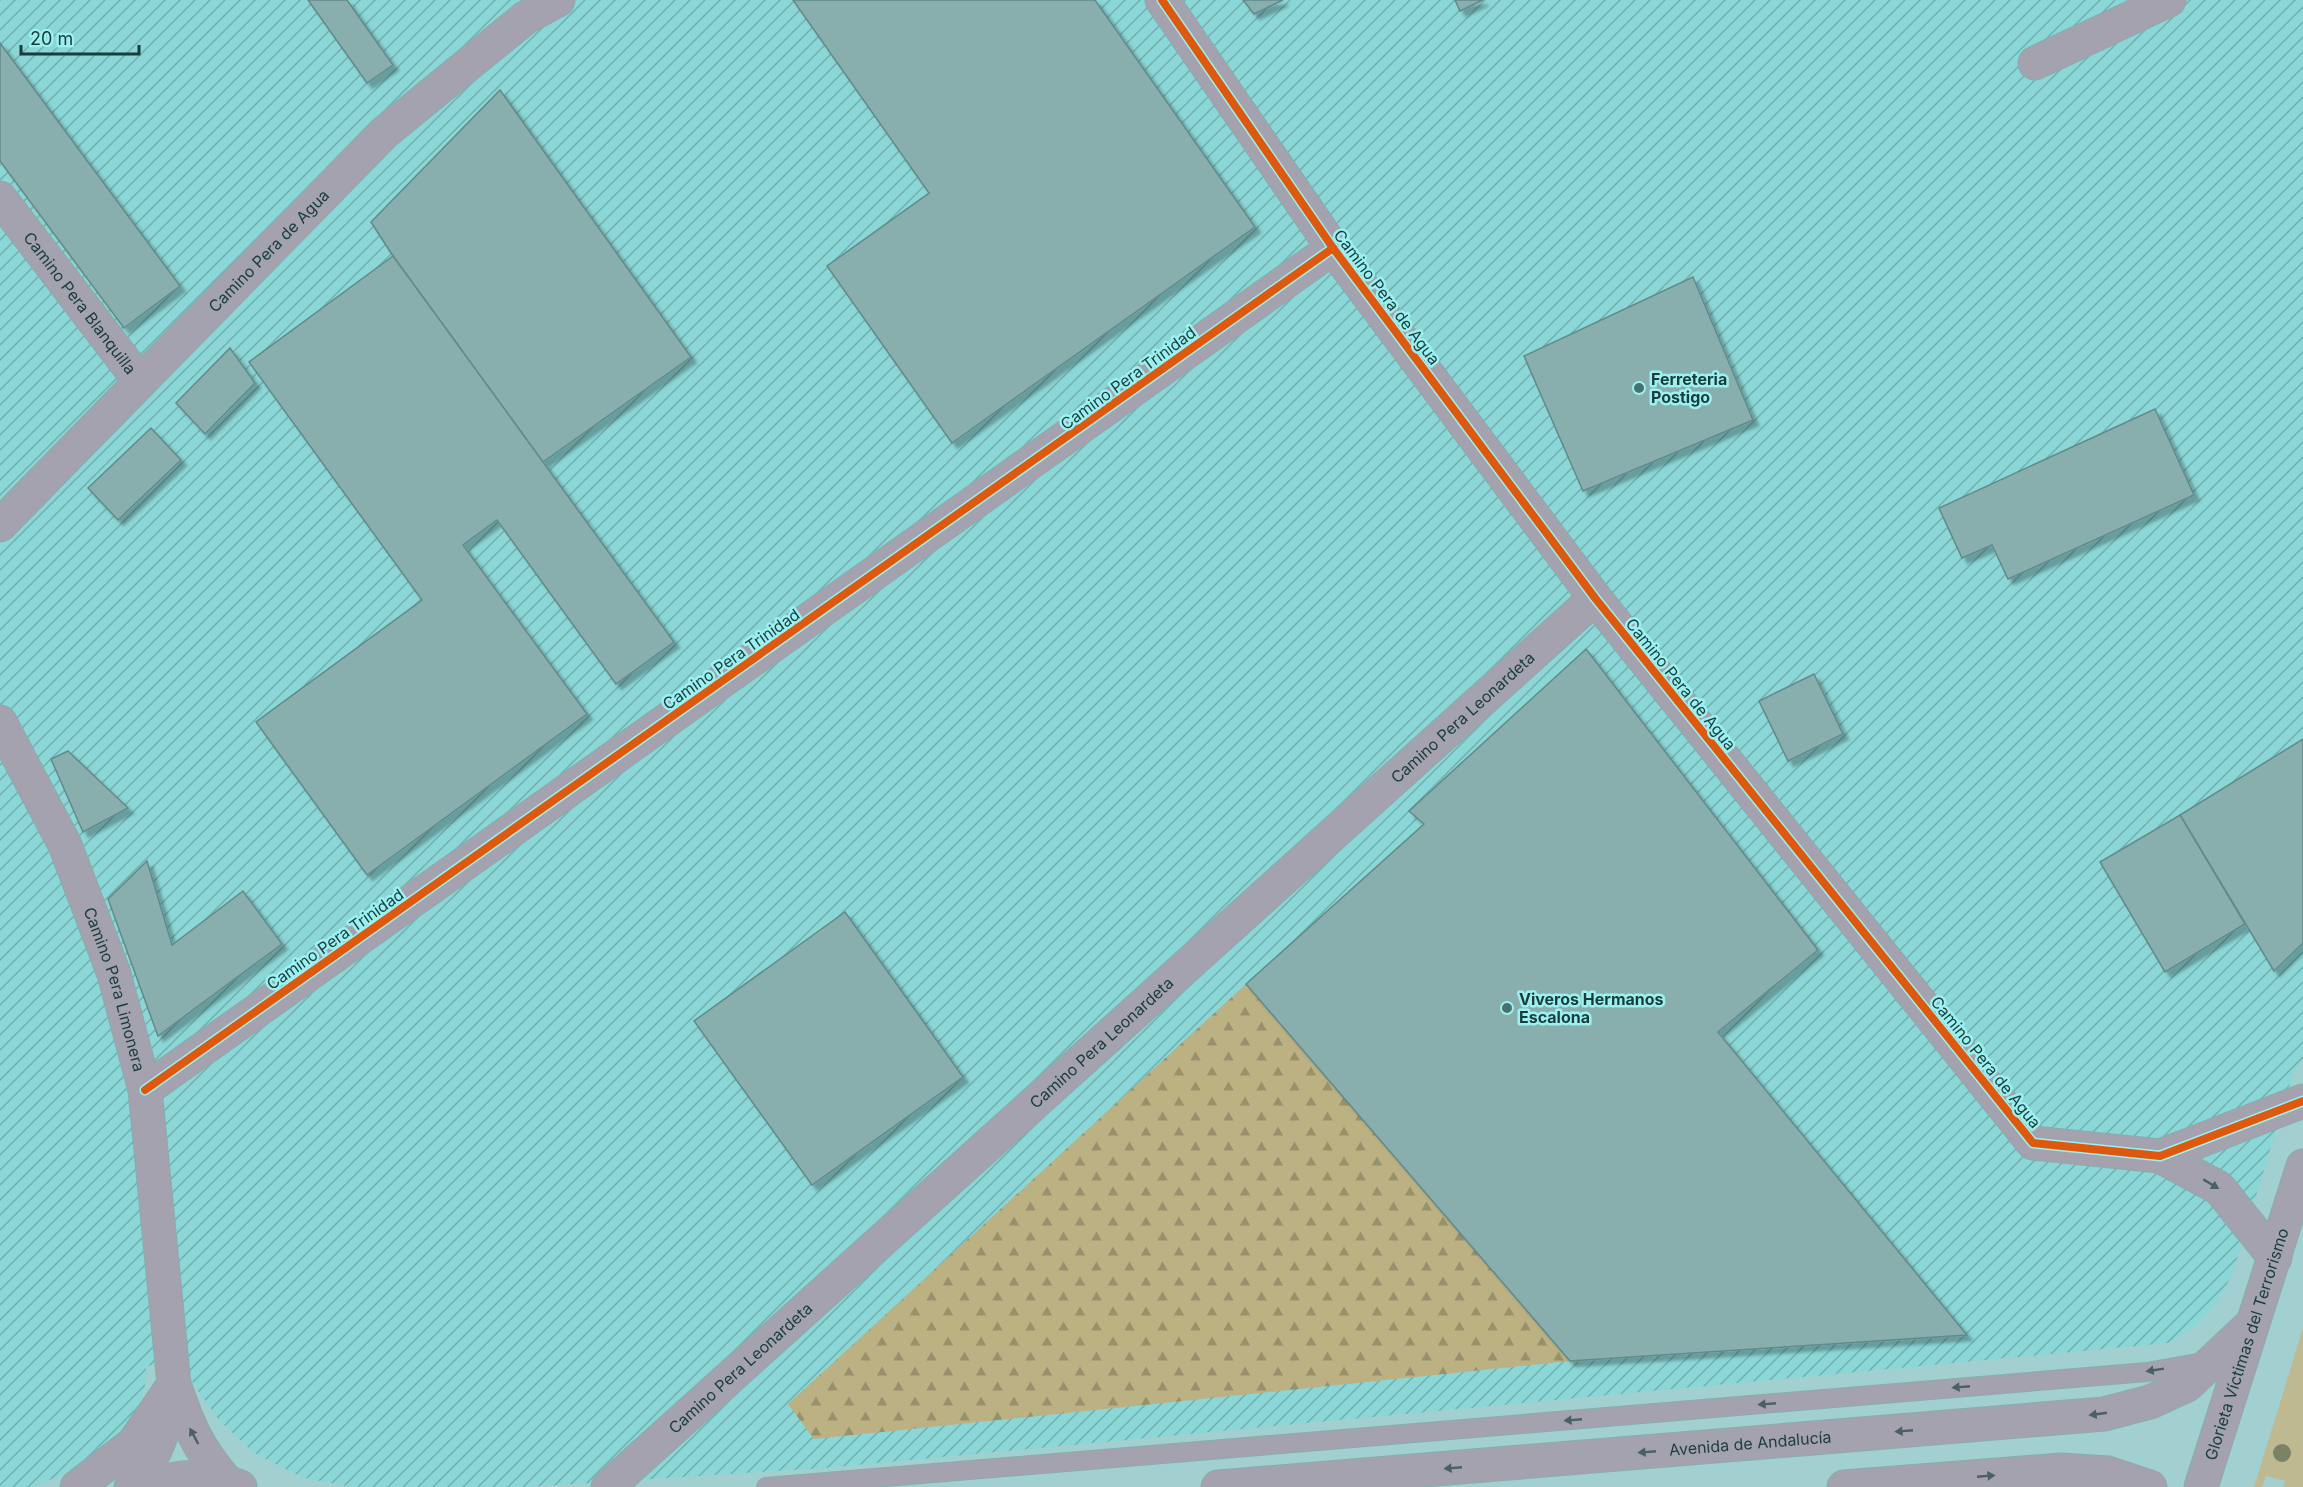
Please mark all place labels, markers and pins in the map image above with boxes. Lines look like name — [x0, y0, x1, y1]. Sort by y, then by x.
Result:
place label: Ferreteria Postigo — [1651, 369, 1727, 407]
marker: Ferreteria Postigo — [1632, 381, 1646, 395]
place label: Viveros Hermanos Escalona — [1519, 989, 1664, 1027]
marker: Viveros Hermanos Escalona — [1500, 1001, 1514, 1015]

